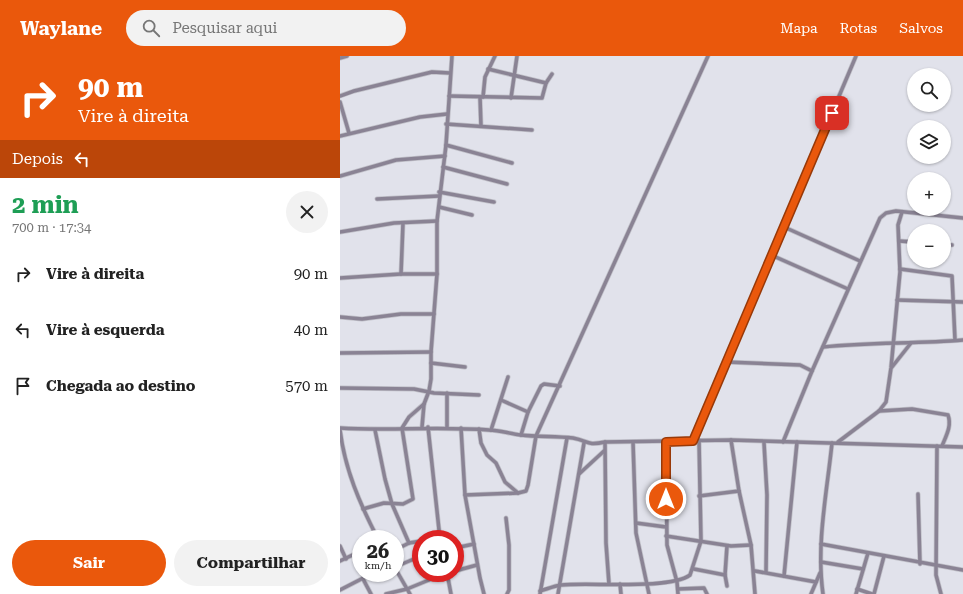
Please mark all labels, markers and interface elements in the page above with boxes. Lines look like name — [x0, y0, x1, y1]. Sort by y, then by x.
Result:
search box — [126, 10, 406, 46]
text: Waylane — [20, 17, 102, 40]
icon: search — [140, 17, 162, 39]
text: Pesquisar aqui — [172, 19, 277, 37]
text: Mapa — [780, 20, 818, 36]
text: Rotas — [840, 20, 877, 36]
text: Salvos — [899, 20, 943, 36]
map controls — [907, 68, 951, 268]
button: search — [907, 68, 951, 112]
text: 90 m — [78, 71, 143, 104]
icon: right — [12, 72, 64, 124]
pin — [815, 96, 849, 130]
icon: arrive — [821, 102, 843, 124]
text: Vire à direita — [78, 105, 189, 126]
button: layers — [907, 120, 951, 164]
icon: left — [71, 148, 93, 170]
text: Depois — [12, 150, 63, 168]
button: + — [907, 172, 951, 216]
text: 2 min — [12, 191, 79, 219]
button: close — [286, 191, 328, 233]
text: 700 m · 17:34 — [12, 220, 91, 235]
button: − — [907, 224, 951, 268]
icon: right — [12, 263, 34, 285]
text: Vire à direita — [46, 265, 144, 283]
text: 90 m — [294, 265, 328, 283]
icon: left — [12, 319, 34, 341]
text: Vire à esquerda — [46, 321, 165, 339]
text: 40 m — [294, 321, 328, 339]
icon: arrive — [12, 375, 34, 397]
text: Chegada ao destino — [46, 377, 195, 395]
text: 570 m — [285, 377, 328, 395]
position arrow — [645, 478, 687, 520]
speed limit sign: 30 — [412, 530, 464, 582]
text: 26 — [367, 539, 389, 563]
button: Sair — [12, 540, 166, 586]
button: Compartilhar — [174, 540, 328, 586]
text: km/h — [365, 560, 391, 571]

